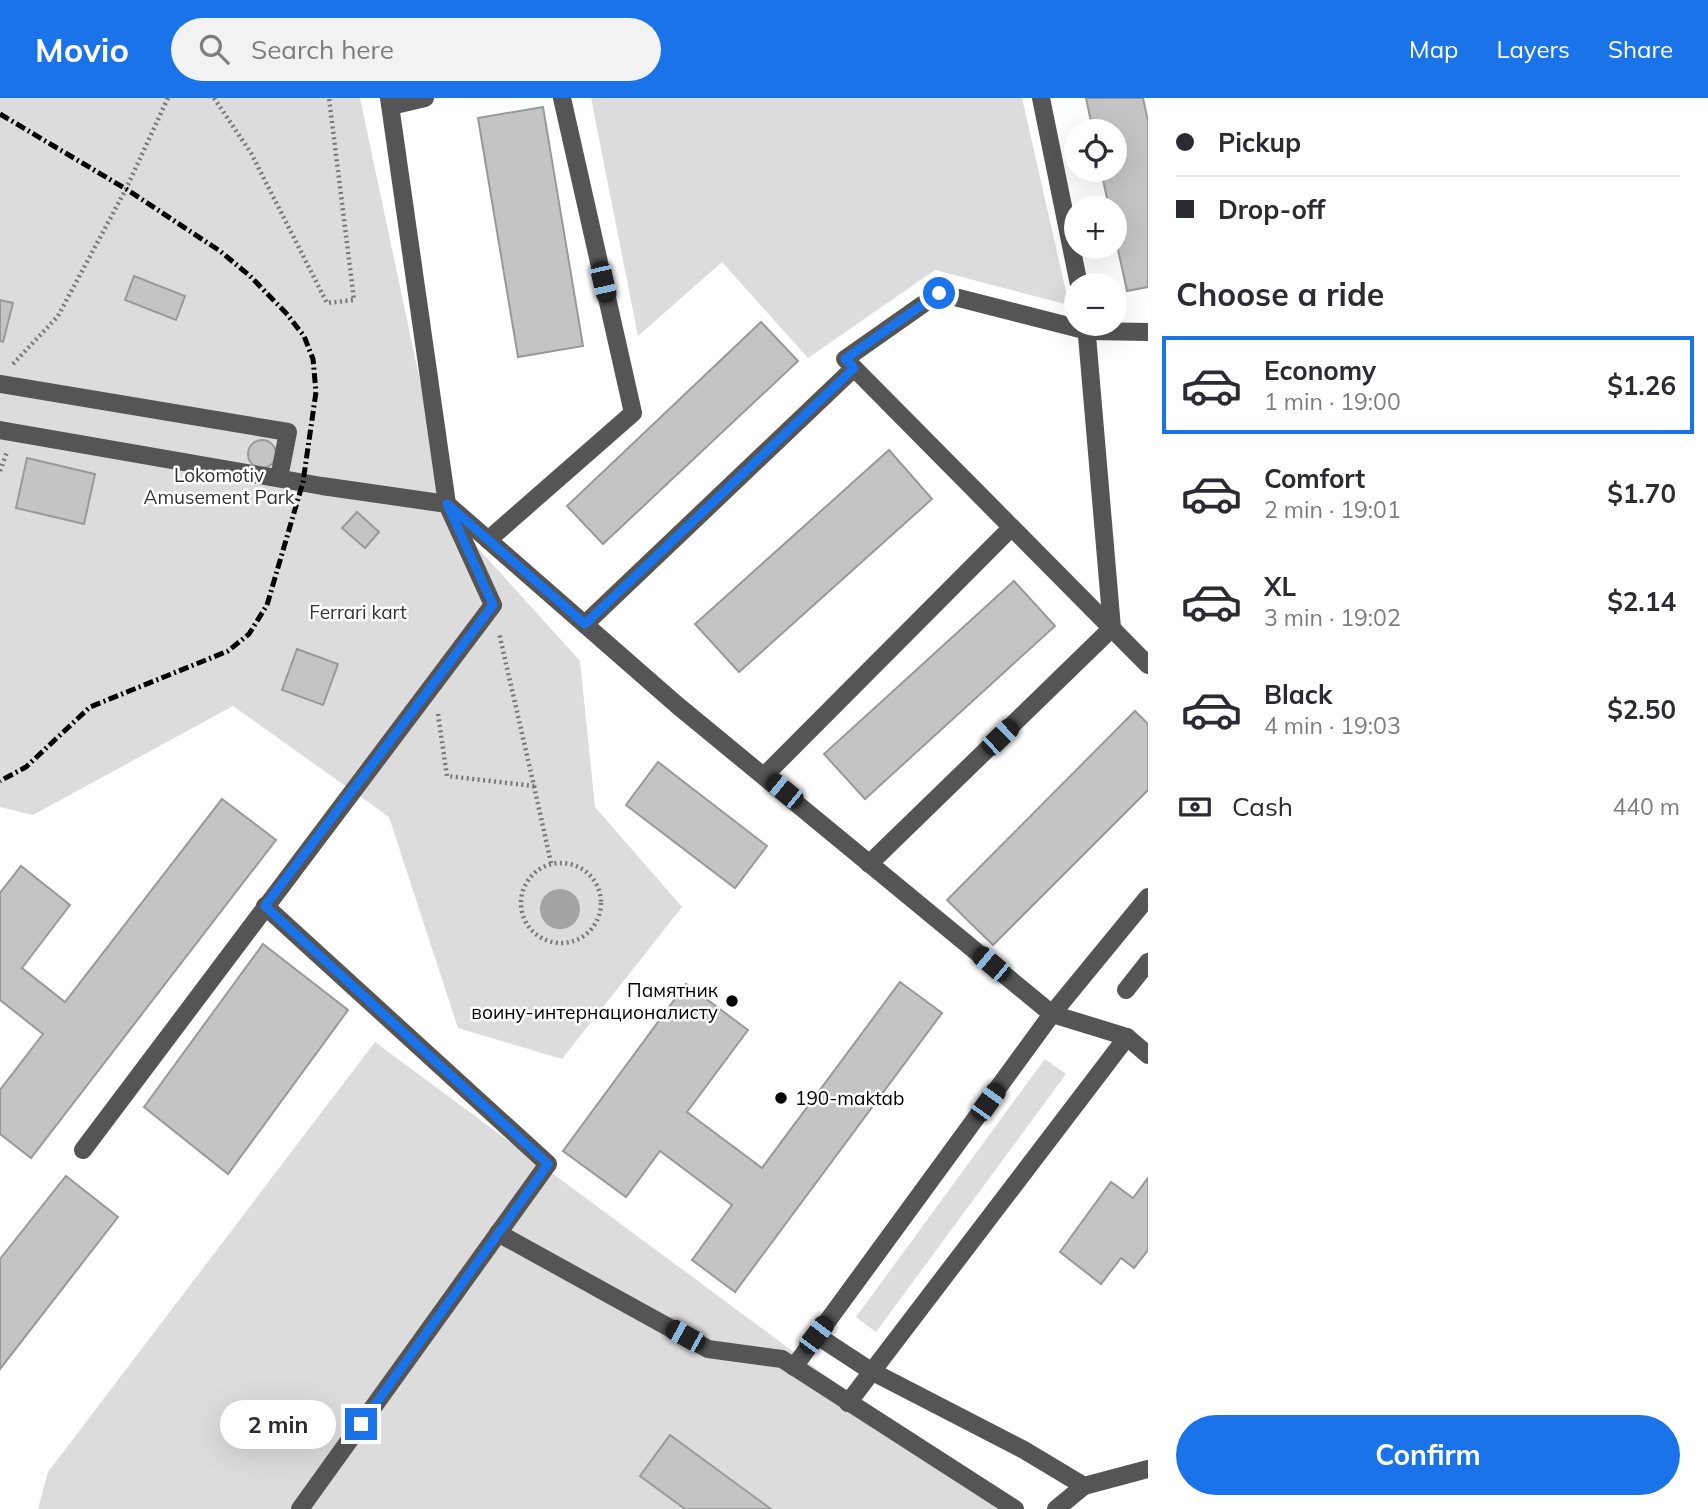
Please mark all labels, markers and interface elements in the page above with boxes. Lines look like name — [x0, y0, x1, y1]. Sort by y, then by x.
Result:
search box — [171, 18, 661, 81]
text: Movio — [35, 29, 129, 70]
icon: search — [195, 30, 233, 68]
text: Search here — [251, 33, 394, 66]
text: Map — [1409, 34, 1458, 64]
text: Layers — [1496, 34, 1570, 64]
text: Share — [1608, 34, 1673, 64]
map controls — [1064, 119, 1127, 336]
button: locate — [1064, 119, 1127, 182]
text: Pickup — [1218, 126, 1301, 159]
text: Drop-off — [1218, 193, 1325, 226]
button: + — [1064, 196, 1127, 259]
car — [589, 259, 618, 305]
button: − — [1064, 273, 1127, 336]
text: Choose a ride — [1176, 274, 1384, 314]
route start — [923, 277, 955, 309]
icon: car — [1180, 354, 1243, 417]
text: Economy — [1264, 354, 1376, 387]
text: $1.26 — [1607, 369, 1676, 402]
text: 1 min · 19:00 — [1264, 387, 1401, 416]
icon: car — [1180, 462, 1243, 525]
text: Comfort — [1264, 462, 1365, 495]
park label: Lokomotiv Amusement Park — [143, 463, 295, 509]
text: $1.70 — [1607, 477, 1676, 510]
text: 2 min · 19:01 — [1264, 495, 1401, 524]
icon: car — [1180, 570, 1243, 633]
text: XL — [1264, 570, 1296, 603]
text: $2.14 — [1607, 585, 1676, 618]
park label: Ferrari kart — [309, 600, 407, 624]
text: 3 min · 19:02 — [1264, 603, 1401, 632]
icon: car — [1180, 678, 1243, 741]
text: Black — [1264, 678, 1332, 711]
text: $2.50 — [1607, 693, 1676, 726]
text: 4 min · 19:03 — [1264, 711, 1401, 740]
car — [978, 715, 1023, 759]
car — [762, 770, 807, 812]
icon: cash — [1176, 788, 1214, 826]
text: Cash — [1232, 790, 1293, 823]
text: 440 m — [1612, 792, 1680, 821]
car — [969, 942, 1014, 986]
place label: Памятник воину-интернационалисту — [471, 978, 719, 1024]
marker: Памятник воину-интернационалисту — [724, 993, 740, 1009]
car — [968, 1079, 1009, 1125]
place label: 190-maktab — [795, 1086, 904, 1110]
marker: 190-maktab — [773, 1090, 789, 1106]
car — [795, 1312, 838, 1358]
car — [662, 1317, 709, 1355]
callout: 2 min — [221, 1400, 336, 1448]
route end — [345, 1408, 377, 1440]
text: 2 min — [248, 1410, 308, 1439]
button: Confirm — [1176, 1415, 1680, 1495]

